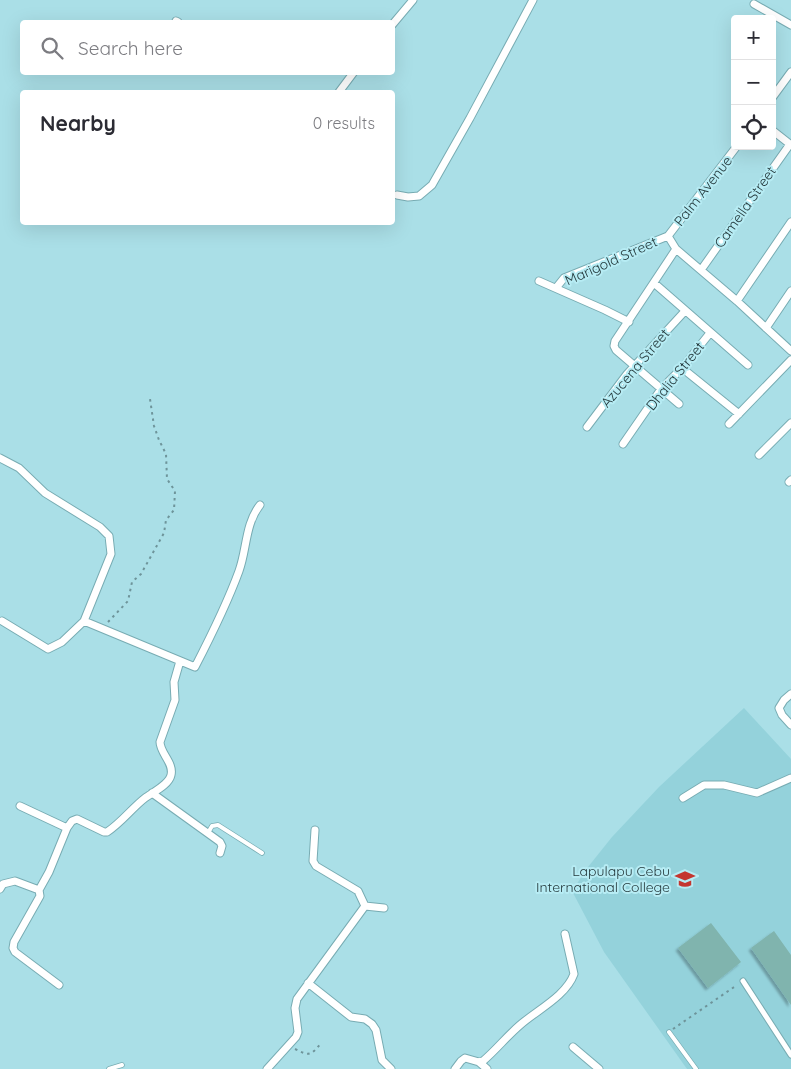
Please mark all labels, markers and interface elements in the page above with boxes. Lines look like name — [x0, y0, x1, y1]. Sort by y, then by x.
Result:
map controls — [731, 15, 776, 150]
button: + — [731, 15, 776, 60]
search box — [20, 20, 395, 75]
icon: search — [38, 34, 66, 62]
text: Search here — [78, 36, 183, 60]
button: − — [731, 60, 776, 105]
button: locate — [731, 105, 776, 150]
text: Nearby — [40, 110, 116, 136]
text: 0 results — [313, 113, 375, 133]
street label: Palm Avenue — [670, 152, 736, 230]
street label: Camella Street — [710, 163, 780, 251]
street label: Marigold Street — [562, 233, 660, 289]
street label: Azucena Street — [597, 325, 673, 411]
street label: Dhalia Street — [642, 338, 708, 414]
place label: Lapulapu Cebu International College — [536, 862, 670, 896]
school or university icon: Lapulapu Cebu International College — [674, 868, 696, 890]

